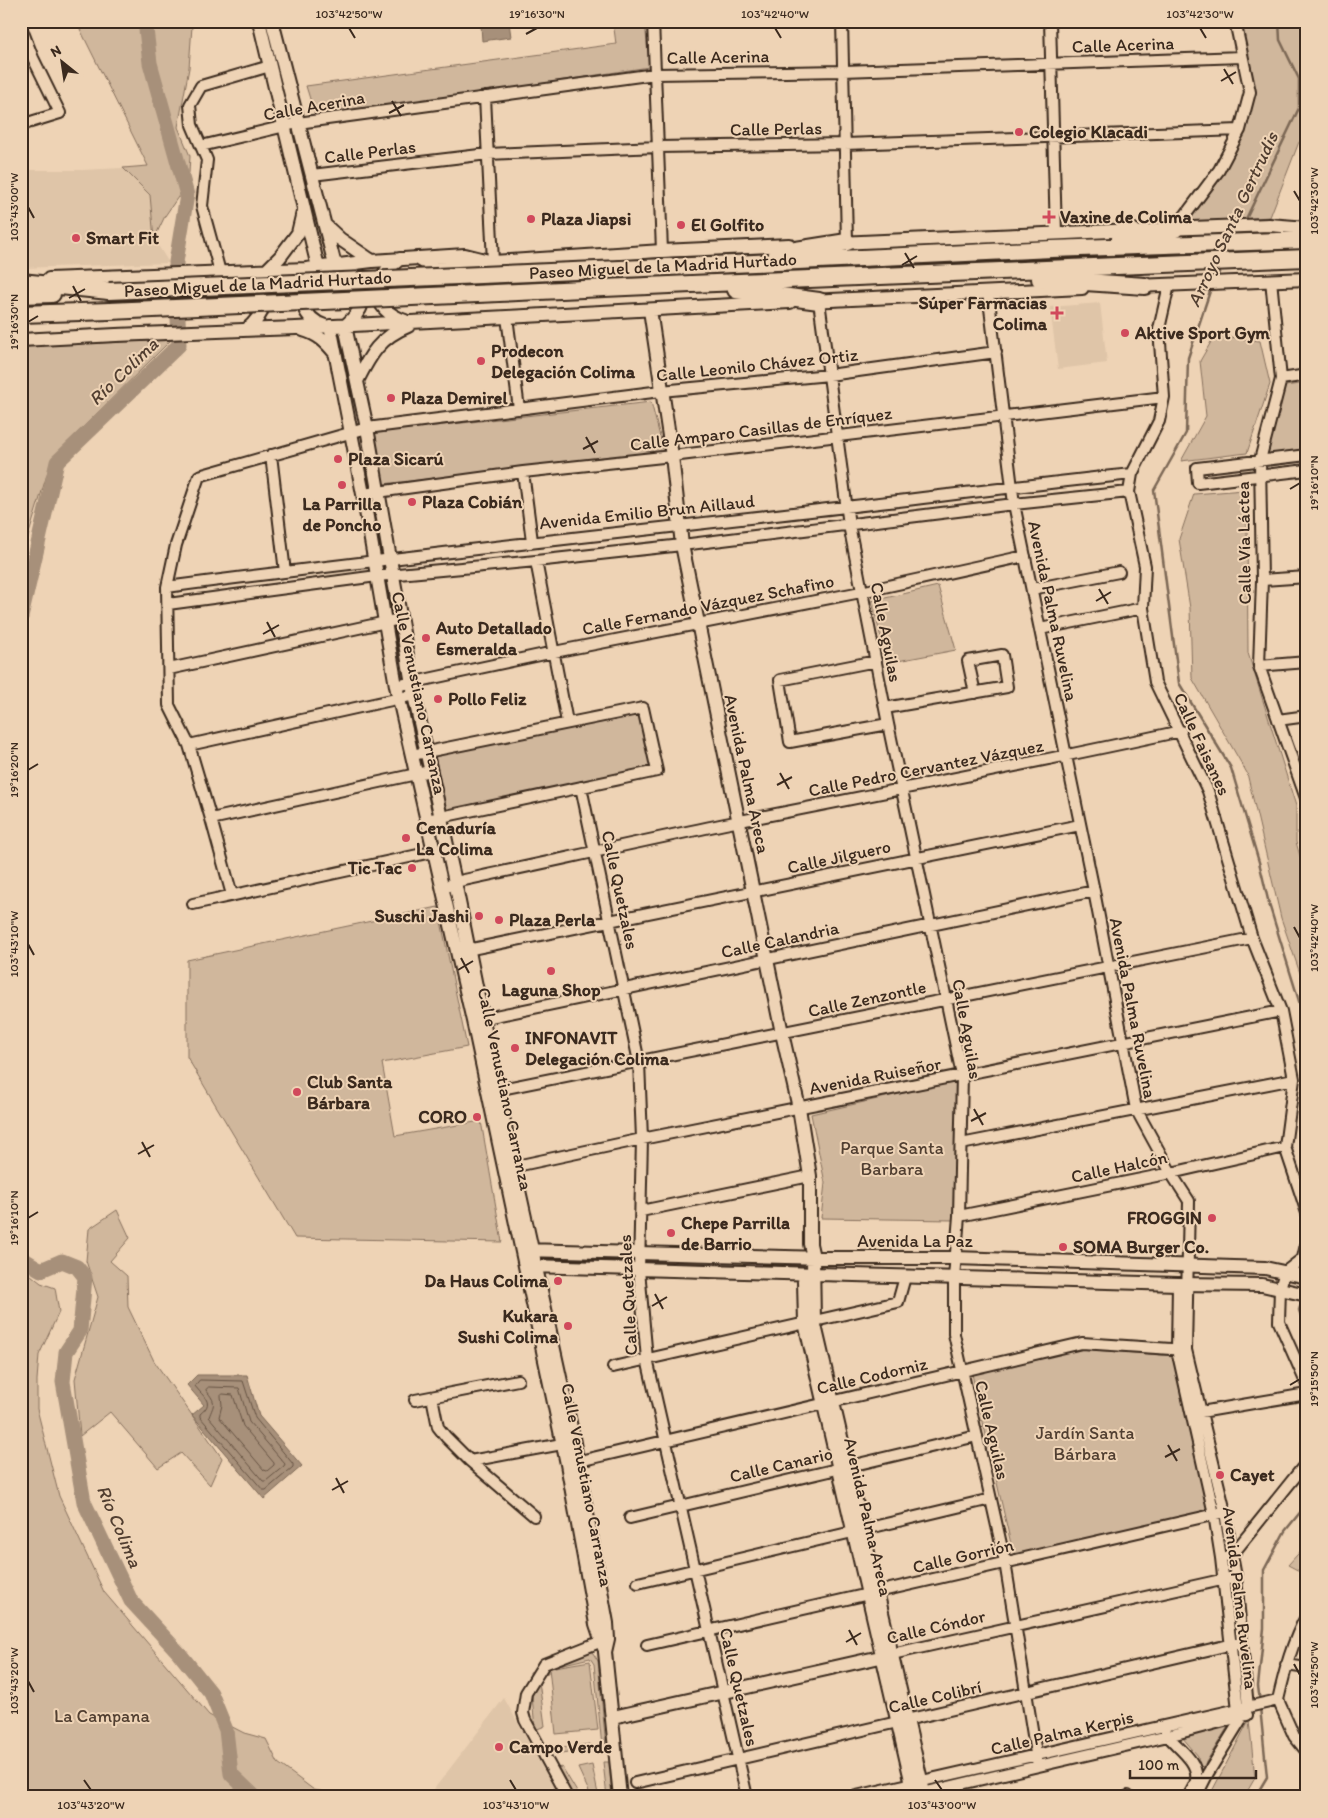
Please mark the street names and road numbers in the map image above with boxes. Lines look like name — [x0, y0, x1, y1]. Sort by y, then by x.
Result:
street label: Calle Acerina — [1071, 32, 1175, 58]
street label: Calle Acerina — [667, 45, 770, 69]
street label: Calle Acerina — [262, 86, 367, 126]
street label: Calle Perlas — [730, 117, 822, 141]
street label: Calle Perlas — [323, 135, 417, 169]
street label: Paseo Miguel de la Madrid Hurtado — [528, 248, 798, 284]
street label: Paseo Miguel de la Madrid Hurtado — [123, 266, 393, 302]
street label: Calle Leonilo Chávez Ortiz — [655, 343, 860, 387]
street label: Calle Amparo Casillas de Enríquez — [629, 402, 893, 456]
street label: Calle Vía Láctea — [1232, 481, 1256, 605]
street label: Avenida Emilio Brun Aillaud — [538, 490, 756, 534]
street label: Avenida Palma Ruvelina — [1023, 519, 1083, 704]
street label: Calle Fernando Vázquez Schafino — [580, 570, 836, 640]
street label: Calle Aguilas — [866, 580, 906, 684]
street label: Calle Venustiano Carranza — [387, 589, 451, 797]
street label: Calle Faisanes — [1169, 689, 1235, 799]
street label: Avenida Palma Areca — [719, 692, 775, 856]
street label: Calle Pedro Cervantez Vázquez — [807, 734, 1046, 802]
street label: Calle Quetzales — [597, 828, 643, 952]
street label: Calle Jilguero — [785, 835, 893, 879]
street label: Avenida Palma Ruvelina — [1105, 916, 1161, 1101]
street label: Calle Calandria — [719, 917, 842, 963]
street label: Calle Zenzontle — [806, 976, 928, 1022]
street label: Calle Aguilas — [947, 977, 987, 1081]
street label: Calle Venustiano Carranza — [473, 985, 537, 1193]
street label: Avenida Ruiseñor — [807, 1052, 943, 1100]
street label: Calle Halcón — [1069, 1146, 1170, 1188]
street label: Avenida La Paz — [857, 1230, 973, 1252]
street label: Calle Quetzales — [614, 1234, 642, 1356]
street label: Calle Codorniz — [814, 1352, 930, 1399]
street label: Calle Aguilas — [970, 1378, 1014, 1482]
street label: Calle Venustiano Carranza — [556, 1381, 618, 1589]
street label: Avenida Palma Areca — [839, 1435, 897, 1599]
street label: Calle Canario — [727, 1442, 835, 1488]
street label: Avenida Palma Ruvelina — [1218, 1505, 1262, 1691]
street label: Calle Gorrión — [910, 1534, 1016, 1578]
street label: Calle Cóndor — [885, 1605, 988, 1649]
street label: Calle Quetzales — [715, 1625, 763, 1749]
street label: Calle Colibrí — [886, 1676, 984, 1718]
street label: Calle Palma Kerpis — [988, 1706, 1136, 1760]

